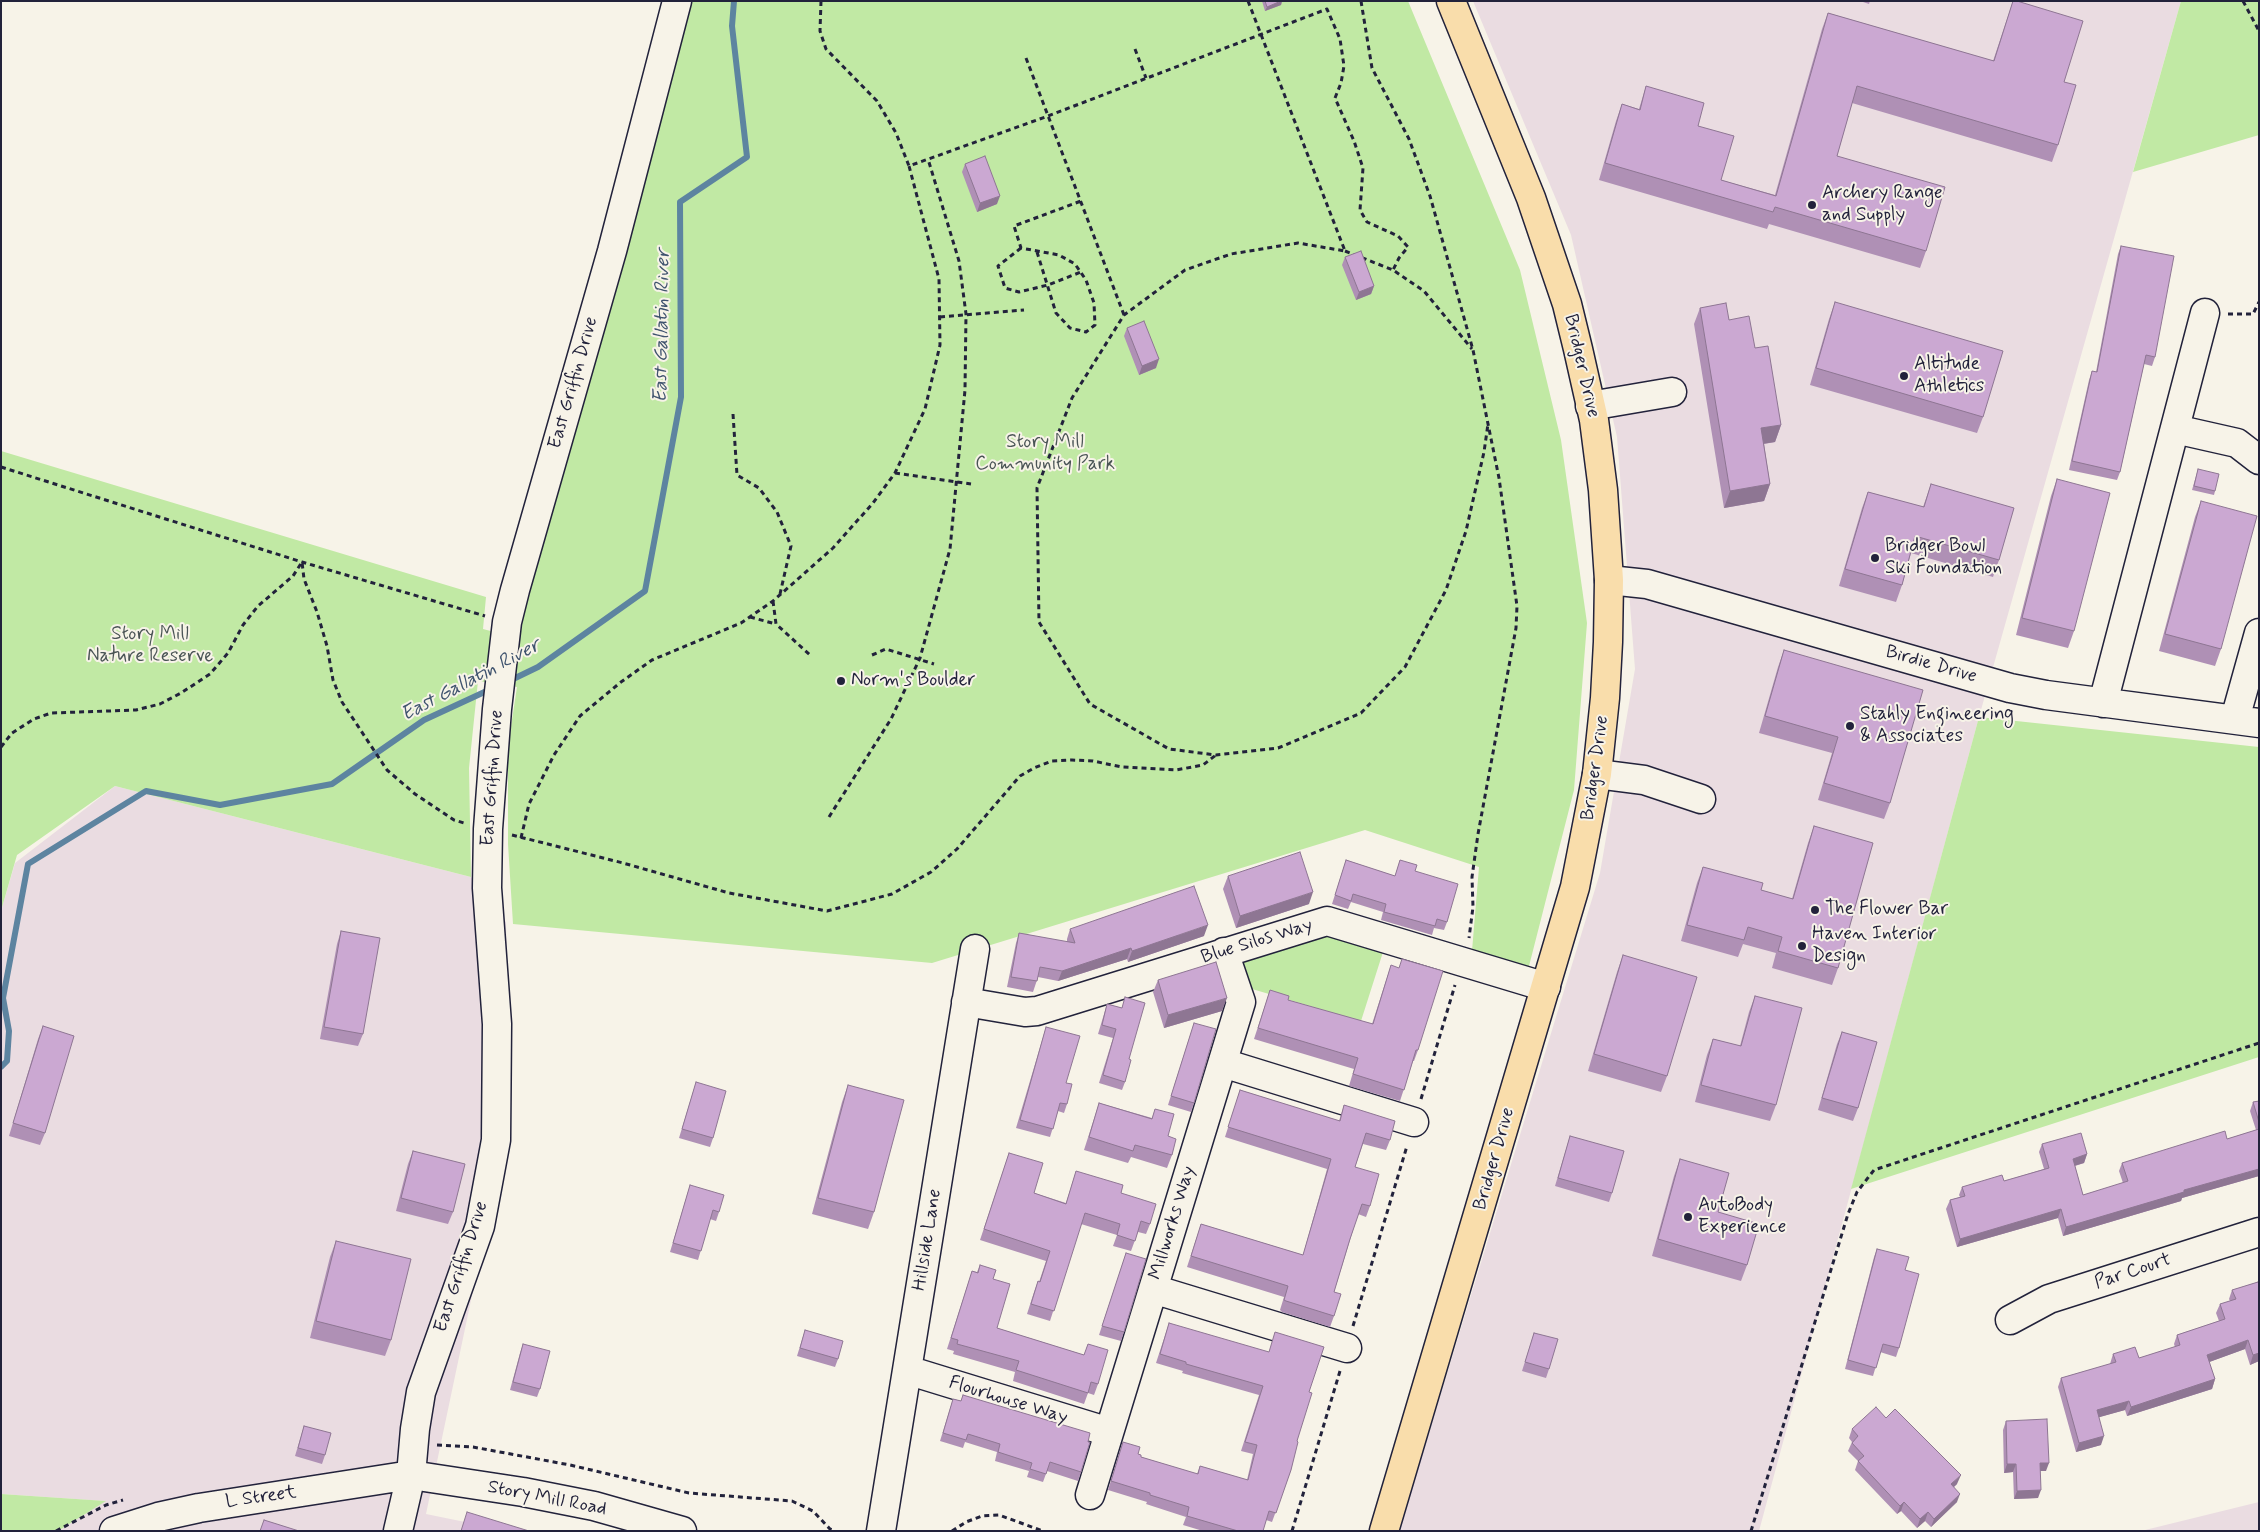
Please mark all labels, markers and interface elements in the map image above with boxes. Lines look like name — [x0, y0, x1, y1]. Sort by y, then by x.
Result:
place label: Archery Range and Supply — [1822, 183, 1943, 227]
marker: Archery Range and Supply — [1806, 199, 1818, 211]
water label: East Gallatin River — [650, 249, 676, 403]
street label: Bridger Drive — [1558, 312, 1604, 420]
street label: East Griffin Drive — [544, 314, 604, 452]
place label: Altitude Athletics — [1914, 354, 1984, 398]
marker: Altitude Athletics — [1898, 370, 1910, 382]
park label: Story Mill Community Park — [975, 432, 1115, 476]
place label: Bridger Bowl Ski Foundation — [1885, 536, 2002, 580]
marker: Bridger Bowl Ski Foundation — [1869, 552, 1881, 564]
park label: Story Mill Nature Reserve — [87, 624, 213, 668]
water label: East Gallatin River — [397, 634, 545, 728]
street label: Birdie Drive — [1883, 641, 1979, 689]
place label: Norm's Boulder — [851, 670, 976, 692]
marker: Norm's Boulder — [835, 675, 847, 687]
place label: Stahly Engineering & Associates — [1860, 704, 2014, 748]
street label: East Griffin Drive — [477, 709, 509, 847]
street label: Bridger Drive — [1577, 714, 1615, 822]
marker: Stahly Engineering & Associates — [1844, 720, 1856, 732]
place label: The Flower Bar — [1825, 899, 1948, 921]
marker: The Flower Bar — [1809, 904, 1821, 916]
street label: Blue Silos Way — [1198, 914, 1316, 970]
place label: Haven Interior Design — [1812, 924, 1937, 968]
marker: Haven Interior Design — [1796, 940, 1808, 952]
street label: Bridger Drive — [1469, 1105, 1521, 1213]
street label: Millworks Way — [1145, 1163, 1201, 1283]
street label: Hillside Lane — [909, 1187, 947, 1293]
place label: AutoBody Experience — [1698, 1195, 1786, 1239]
street label: East Griffin Drive — [430, 1199, 494, 1335]
marker: AutoBody Experience — [1682, 1211, 1694, 1223]
street label: Par Court — [2092, 1249, 2174, 1295]
street label: Flourhouse Way — [946, 1372, 1070, 1430]
street label: Story Mill Road — [486, 1476, 608, 1522]
street label: L Street — [224, 1482, 298, 1514]

